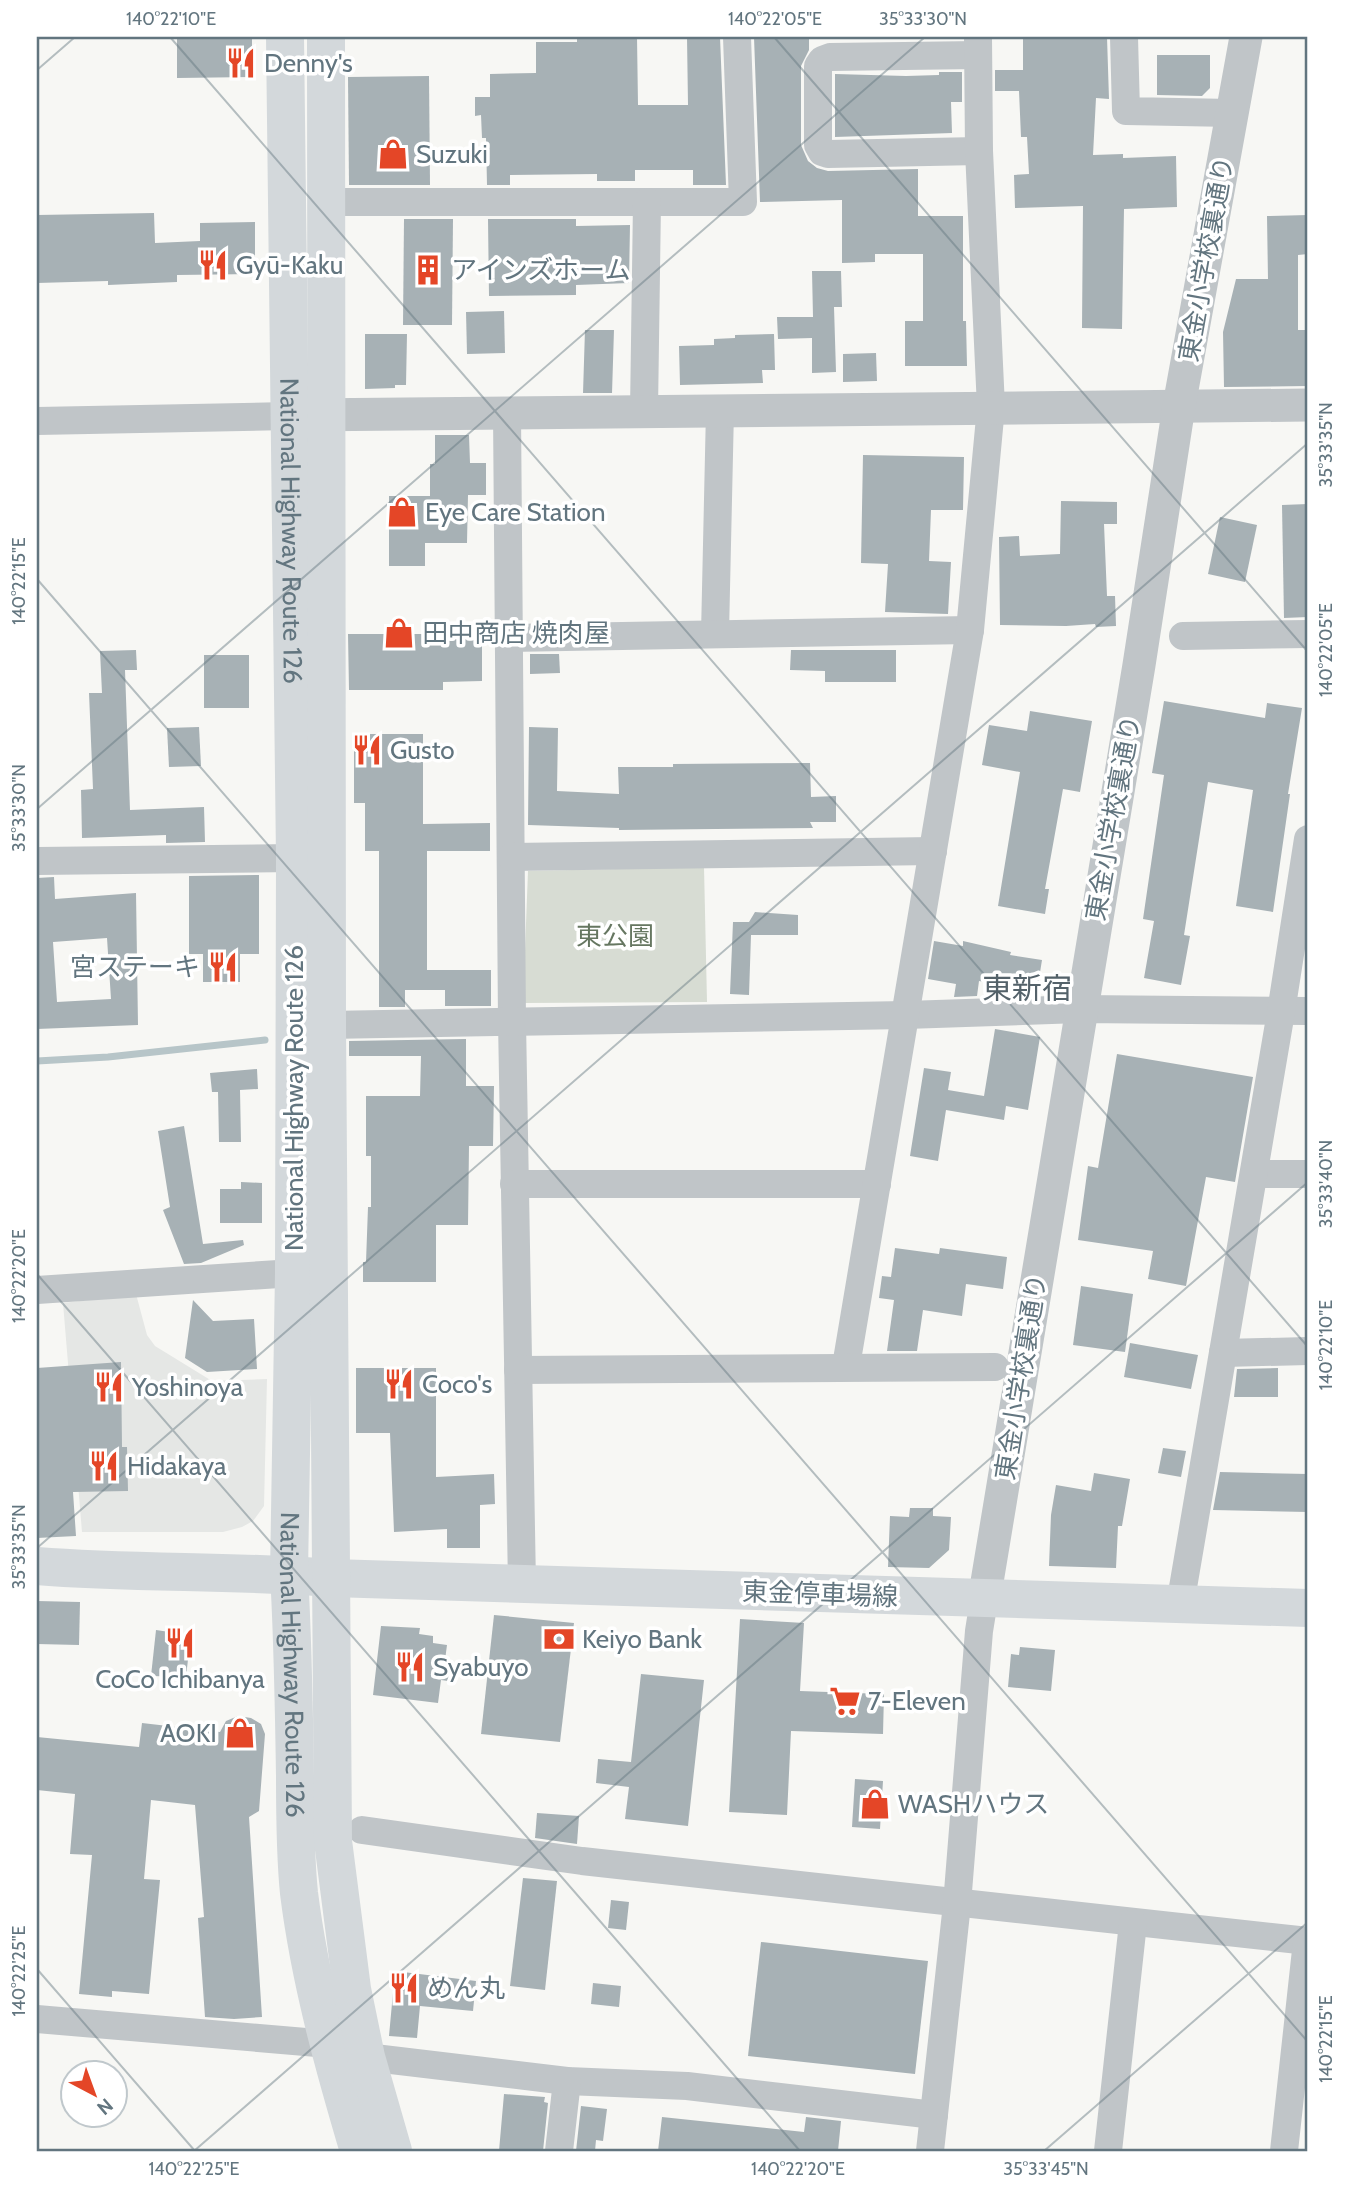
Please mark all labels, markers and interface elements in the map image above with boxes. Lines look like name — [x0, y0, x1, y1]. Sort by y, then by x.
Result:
text: 140°22'10"E — [126, 8, 216, 30]
text: 140°22'05"E — [728, 8, 822, 30]
text: 35°33'30"N — [879, 8, 967, 30]
restaurant icon: Denny's — [224, 46, 258, 80]
place label: Denny's — [264, 47, 353, 79]
shop icon: Suzuki — [376, 137, 410, 171]
place label: Suzuki — [416, 138, 488, 170]
street label: 東金小学校裏通り — [1172, 154, 1240, 364]
restaurant icon: Gyū-Kaku — [196, 248, 230, 282]
place label: Gyū-Kaku — [236, 249, 343, 281]
building icon: アインズホーム — [411, 253, 445, 287]
place label: アインズホーム — [451, 254, 630, 286]
street label: National Highway Route 126 — [273, 378, 309, 684]
text: 35°33'35"N — [1315, 402, 1337, 488]
shop icon: Eye Care Station — [385, 495, 419, 529]
place label: Eye Care Station — [425, 496, 605, 528]
text: 140°22'15"E — [8, 537, 30, 625]
text: 140°22'05"E — [1315, 603, 1337, 697]
shop icon: 田中商店 焼肉屋 — [382, 616, 416, 650]
place label: 田中商店 焼肉屋 — [422, 617, 610, 649]
street label: 東金小学校裏通り — [1079, 713, 1147, 923]
restaurant icon: Gusto — [350, 733, 384, 767]
place label: Gusto — [390, 734, 455, 766]
text: 35°33'30"N — [8, 764, 30, 852]
park label: 東公園 — [576, 920, 654, 952]
street label: National Highway Route 126 — [278, 945, 310, 1251]
restaurant icon: 宮ステーキ — [206, 950, 240, 984]
place label: 宮ステーキ — [70, 951, 200, 983]
district label: 東新宿 — [982, 970, 1072, 1007]
text: 35°33'40"N — [1315, 1140, 1337, 1228]
text: 140°22'20"E — [8, 1229, 30, 1323]
street label: 東金小学校裏通り — [989, 1272, 1053, 1482]
text: 140°22'10"E — [1315, 1300, 1337, 1390]
restaurant icon: Coco's — [382, 1367, 416, 1401]
place label: Coco's — [422, 1368, 493, 1400]
restaurant icon: Yoshinoya — [92, 1370, 126, 1404]
place label: Yoshinoya — [131, 1371, 244, 1403]
restaurant icon: Hidakaya — [87, 1449, 121, 1483]
place label: Hidakaya — [127, 1450, 227, 1482]
text: 35°33'35"N — [8, 1504, 30, 1590]
street label: National Highway Route 126 — [273, 1512, 311, 1818]
street label: 東金停車場線 — [741, 1575, 899, 1613]
bank icon: Keiyo Bank — [542, 1622, 576, 1656]
place label: Keiyo Bank — [582, 1623, 702, 1655]
restaurant icon: CoCo Ichibanya — [163, 1626, 197, 1660]
restaurant icon: Syabuyo — [393, 1650, 427, 1684]
place label: Syabuyo — [433, 1651, 528, 1683]
place label: CoCo Ichibanya — [95, 1663, 265, 1695]
supermarket icon: 7-Eleven — [828, 1684, 862, 1718]
place label: 7-Eleven — [868, 1685, 966, 1717]
shop icon: AOKI — [223, 1716, 257, 1750]
place label: AOKI — [160, 1717, 217, 1749]
shop icon: WASHハウス — [858, 1787, 892, 1821]
place label: WASHハウス — [898, 1788, 1049, 1820]
text: 140°22'25"E — [8, 1925, 30, 2016]
restaurant icon: めん丸 — [387, 1971, 421, 2005]
place label: めん丸 — [427, 1972, 505, 2004]
text: 140°22'15"E — [1315, 1995, 1337, 2083]
north arrow — [60, 2058, 130, 2128]
text: N — [92, 2093, 117, 2120]
text: 140°22'25"E — [149, 2158, 240, 2180]
text: 140°22'20"E — [751, 2158, 845, 2180]
text: 35°33'45"N — [1003, 2158, 1089, 2180]

